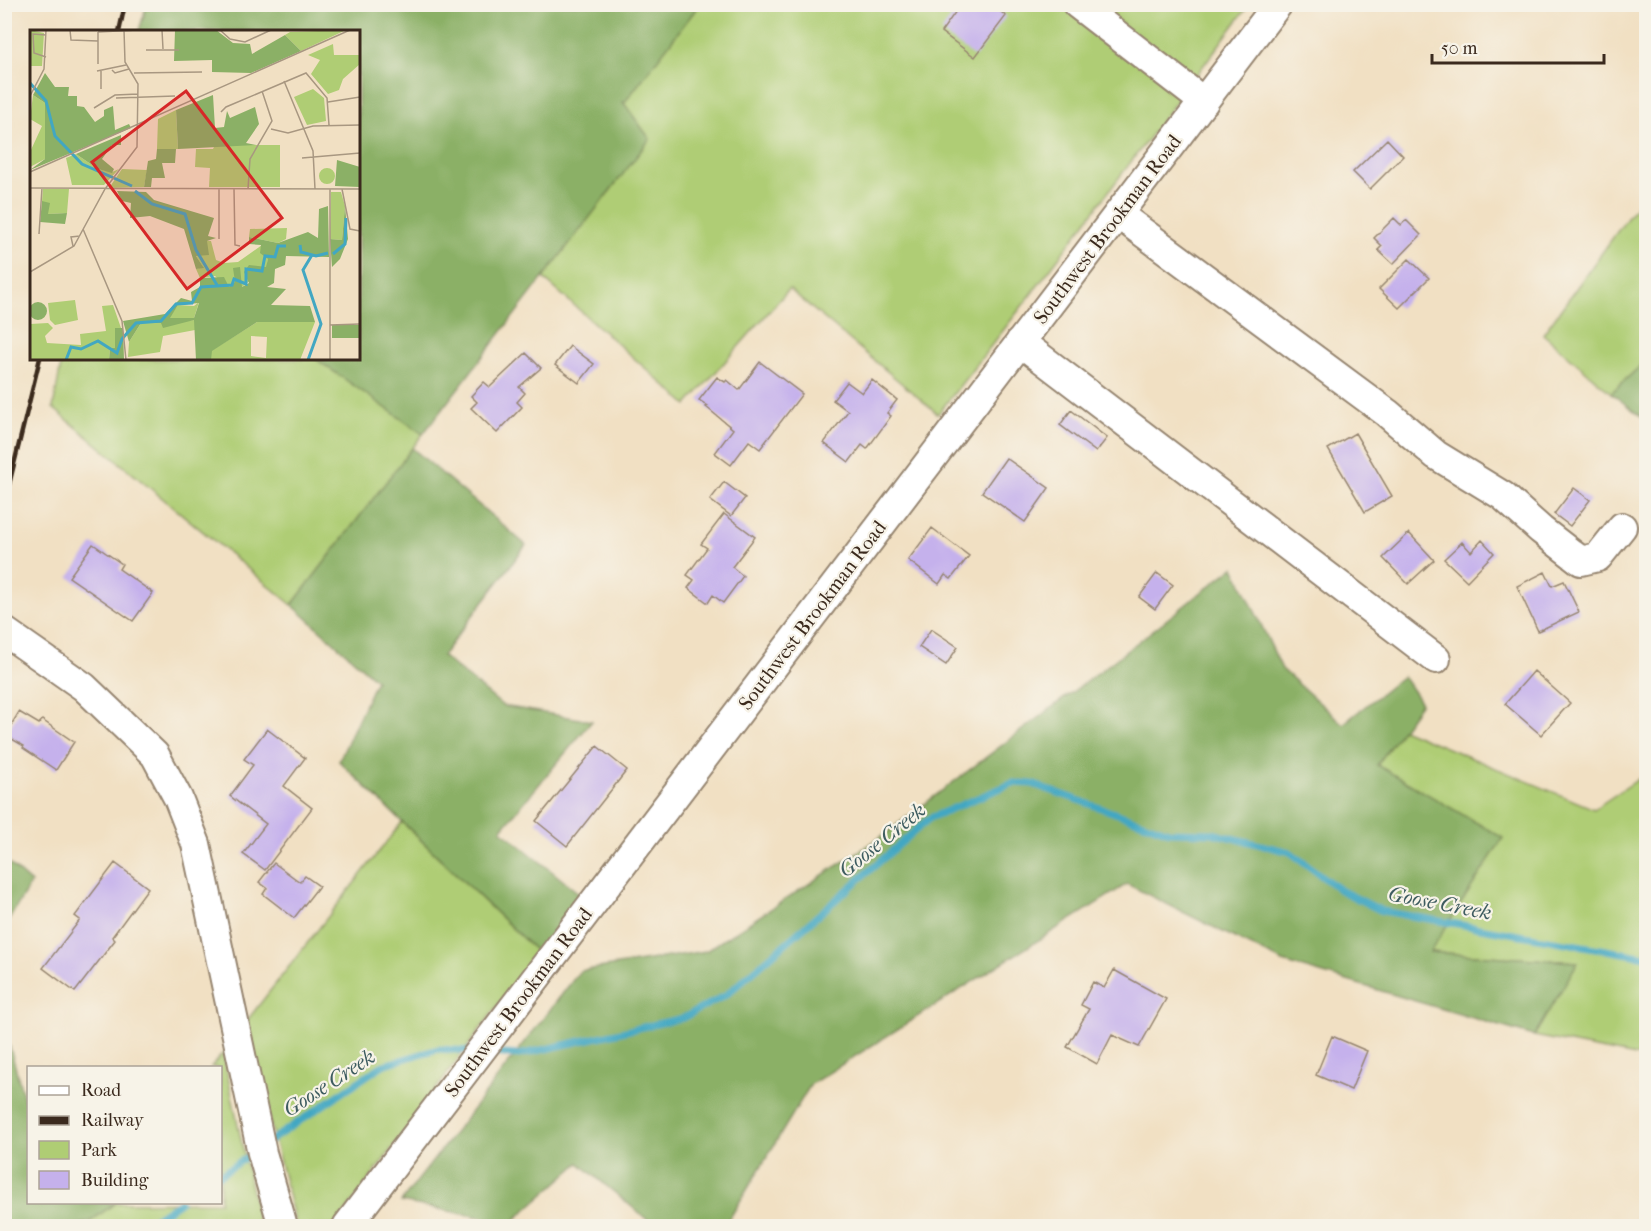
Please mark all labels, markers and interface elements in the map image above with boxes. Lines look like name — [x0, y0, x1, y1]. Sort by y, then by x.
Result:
scale bar — [1432, 27, 1604, 65]
inset map — [30, 30, 360, 360]
text: 50 m — [1441, 38, 1478, 59]
street label: Southwest Brookman Road — [1029, 129, 1187, 328]
street label: Southwest Brookman Road — [734, 515, 892, 714]
water label: Goose Creek — [834, 798, 930, 882]
water label: Goose Creek — [1386, 881, 1494, 925]
street label: Southwest Brookman Road — [440, 902, 598, 1101]
water label: Goose Creek — [279, 1044, 379, 1122]
legend — [27, 1066, 222, 1204]
text: Road — [81, 1080, 121, 1101]
text: Railway — [81, 1110, 145, 1131]
text: Park — [81, 1140, 118, 1161]
text: Building — [81, 1170, 149, 1191]

